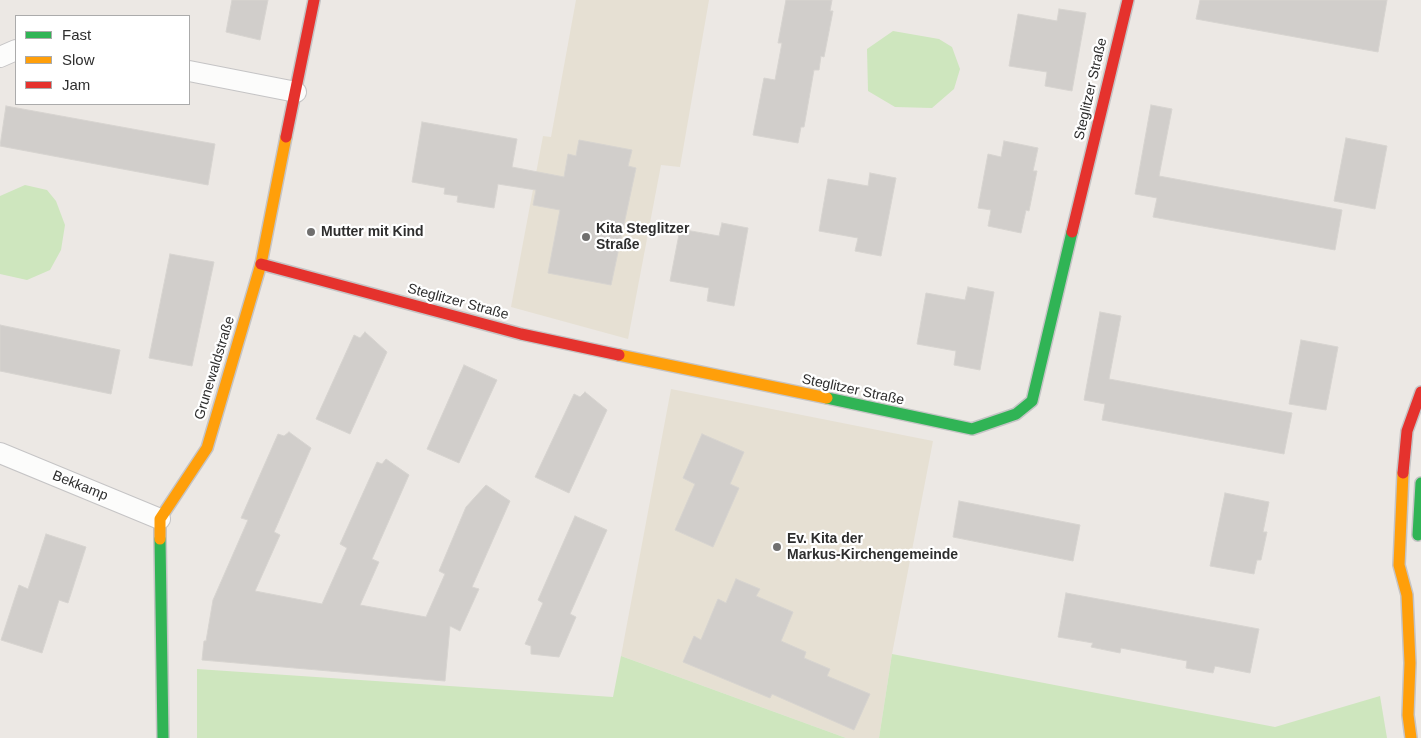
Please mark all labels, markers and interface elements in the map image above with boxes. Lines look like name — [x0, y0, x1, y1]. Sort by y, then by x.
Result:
legend — [15, 15, 190, 105]
text: Fast — [62, 26, 91, 43]
street label: Steglitzer Straße — [1071, 36, 1111, 142]
text: Slow — [62, 51, 95, 68]
text: Jam — [62, 76, 90, 93]
place label: Kita Steglitzer Straße — [596, 221, 689, 253]
place label: Mutter mit Kind — [321, 224, 424, 240]
marker: Mutter mit Kind — [305, 226, 317, 238]
marker: Kita Steglitzer Straße — [580, 231, 592, 243]
street label: Steglitzer Straße — [405, 280, 511, 324]
street label: Grunewaldstraße — [191, 314, 239, 422]
street label: Steglitzer Straße — [800, 371, 906, 409]
street label: Bekkamp — [50, 467, 110, 505]
place label: Ev. Kita der Markus-Kirchengemeinde — [787, 531, 958, 564]
marker: Ev. Kita der Markus-Kirchengemeinde — [771, 541, 783, 553]

